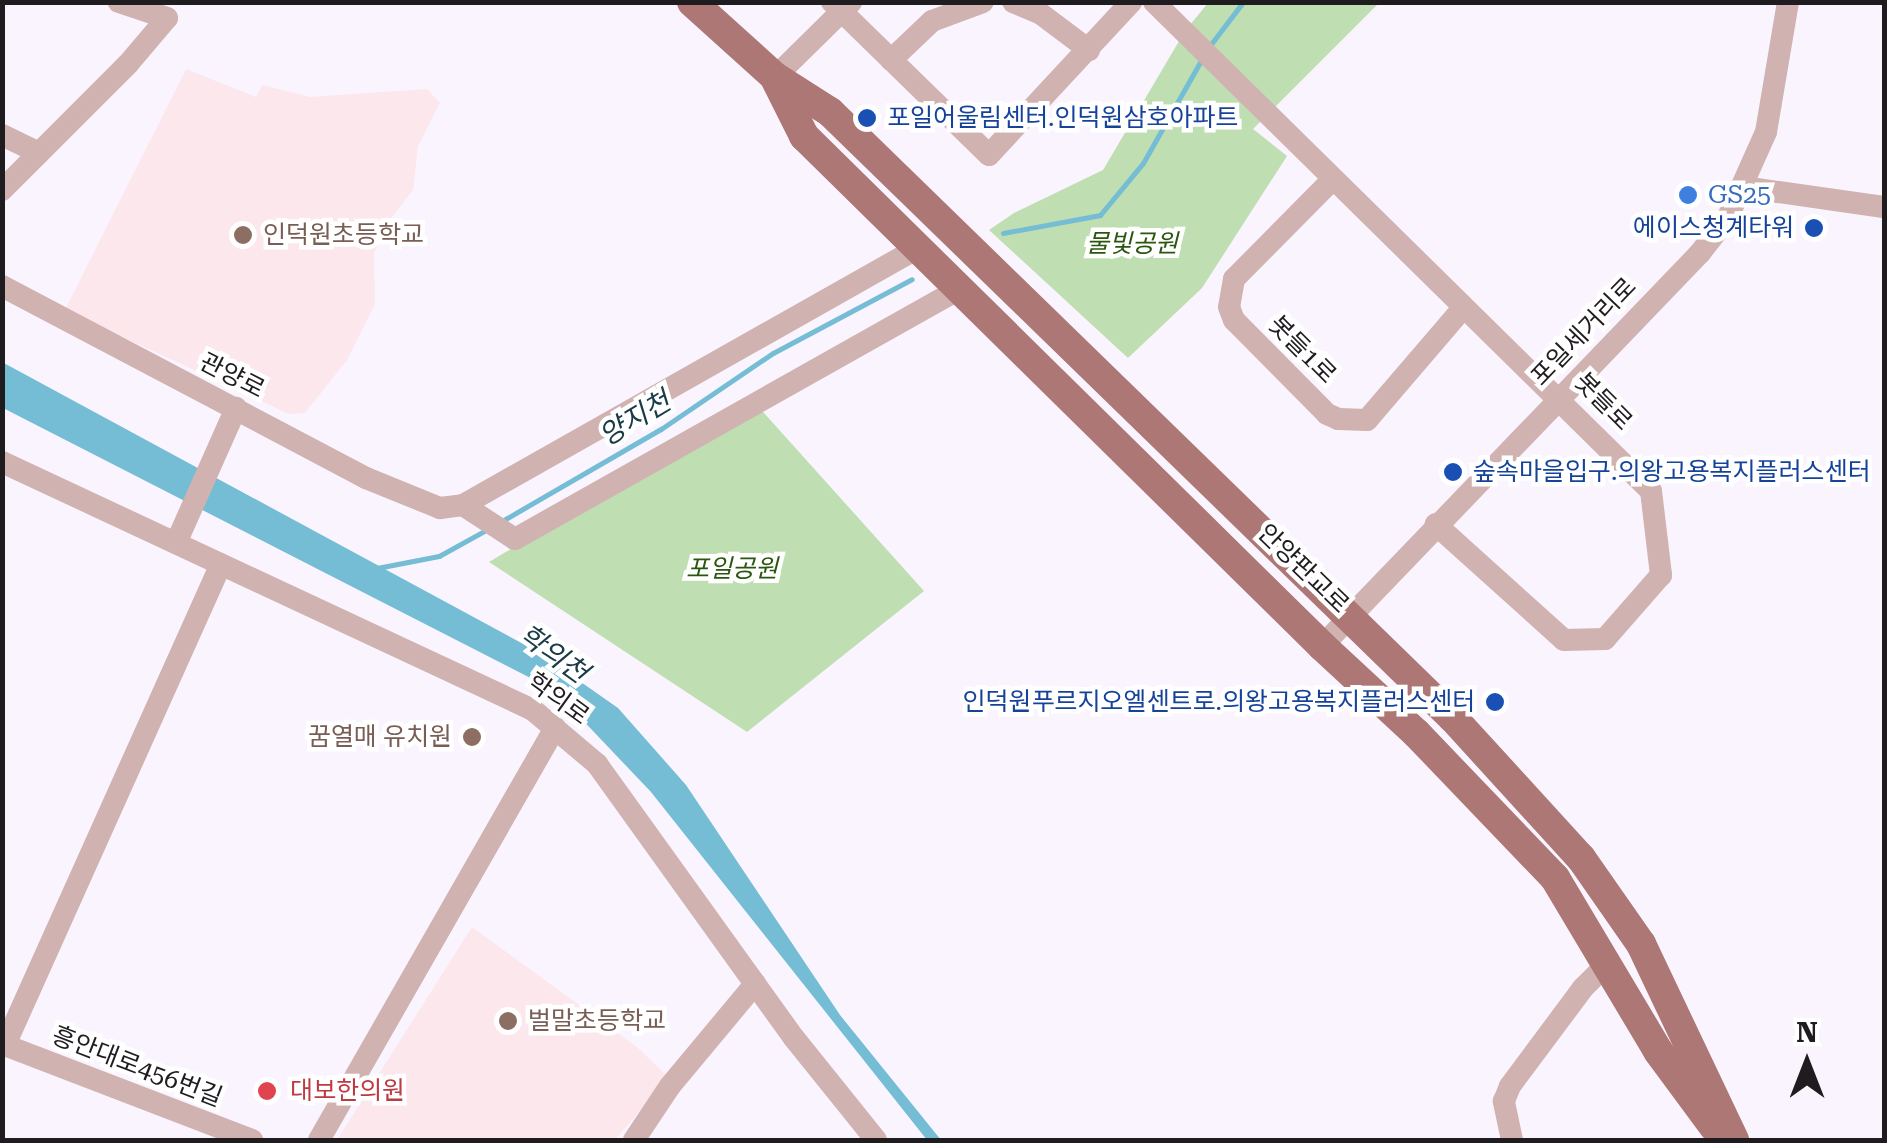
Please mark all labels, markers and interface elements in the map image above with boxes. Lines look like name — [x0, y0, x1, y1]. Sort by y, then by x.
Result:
place label: 포일어울림센터.인덕원삼호아파트 — [887, 103, 1238, 133]
marker: 포일어울림센터.인덕원삼호아파트 — [856, 107, 878, 129]
place label: GS25 — [1708, 180, 1771, 210]
marker: GS25 — [1677, 184, 1699, 206]
place label: 에이스청계타워 — [1633, 213, 1794, 243]
marker: 에이스청계타워 — [1803, 217, 1825, 239]
place label: 인덕원초등학교 — [263, 220, 424, 250]
marker: 인덕원초등학교 — [232, 224, 254, 246]
park label: 물빛공원 — [1086, 229, 1178, 259]
street label: 포일세거리로 — [1525, 272, 1643, 392]
street label: 봇들1로 — [1262, 310, 1342, 390]
street label: 관양로 — [194, 347, 270, 405]
street label: 봇들로 — [1568, 367, 1638, 437]
water label: 양지천 — [593, 385, 677, 453]
place label: 숲속마을입구.의왕고용복지플러스센터 — [1473, 457, 1870, 487]
marker: 숲속마을입구.의왕고용복지플러스센터 — [1442, 461, 1464, 483]
street label: 안양판교로 — [1251, 518, 1355, 620]
park label: 포일공원 — [686, 554, 778, 584]
water label: 학의천 — [512, 618, 594, 690]
street label: 학의로 — [521, 667, 595, 731]
place label: 인덕원푸르지오엘센트로.의왕고용복지플러스센터 — [963, 687, 1475, 717]
marker: 인덕원푸르지오엘센트로.의왕고용복지플러스센터 — [1484, 691, 1506, 713]
place label: 꿈열매 유치원 — [308, 722, 452, 752]
marker: 꿈열매 유치원 — [461, 726, 483, 748]
place label: 벌말초등학교 — [528, 1006, 666, 1036]
marker: 벌말초등학교 — [497, 1010, 519, 1032]
north arrow — [1757, 1013, 1857, 1113]
text: N — [1796, 1016, 1818, 1049]
street label: 흥안대로456번길 — [48, 1021, 226, 1113]
place label: 대보한의원 — [290, 1076, 405, 1106]
marker: 대보한의원 — [254, 1078, 280, 1104]

